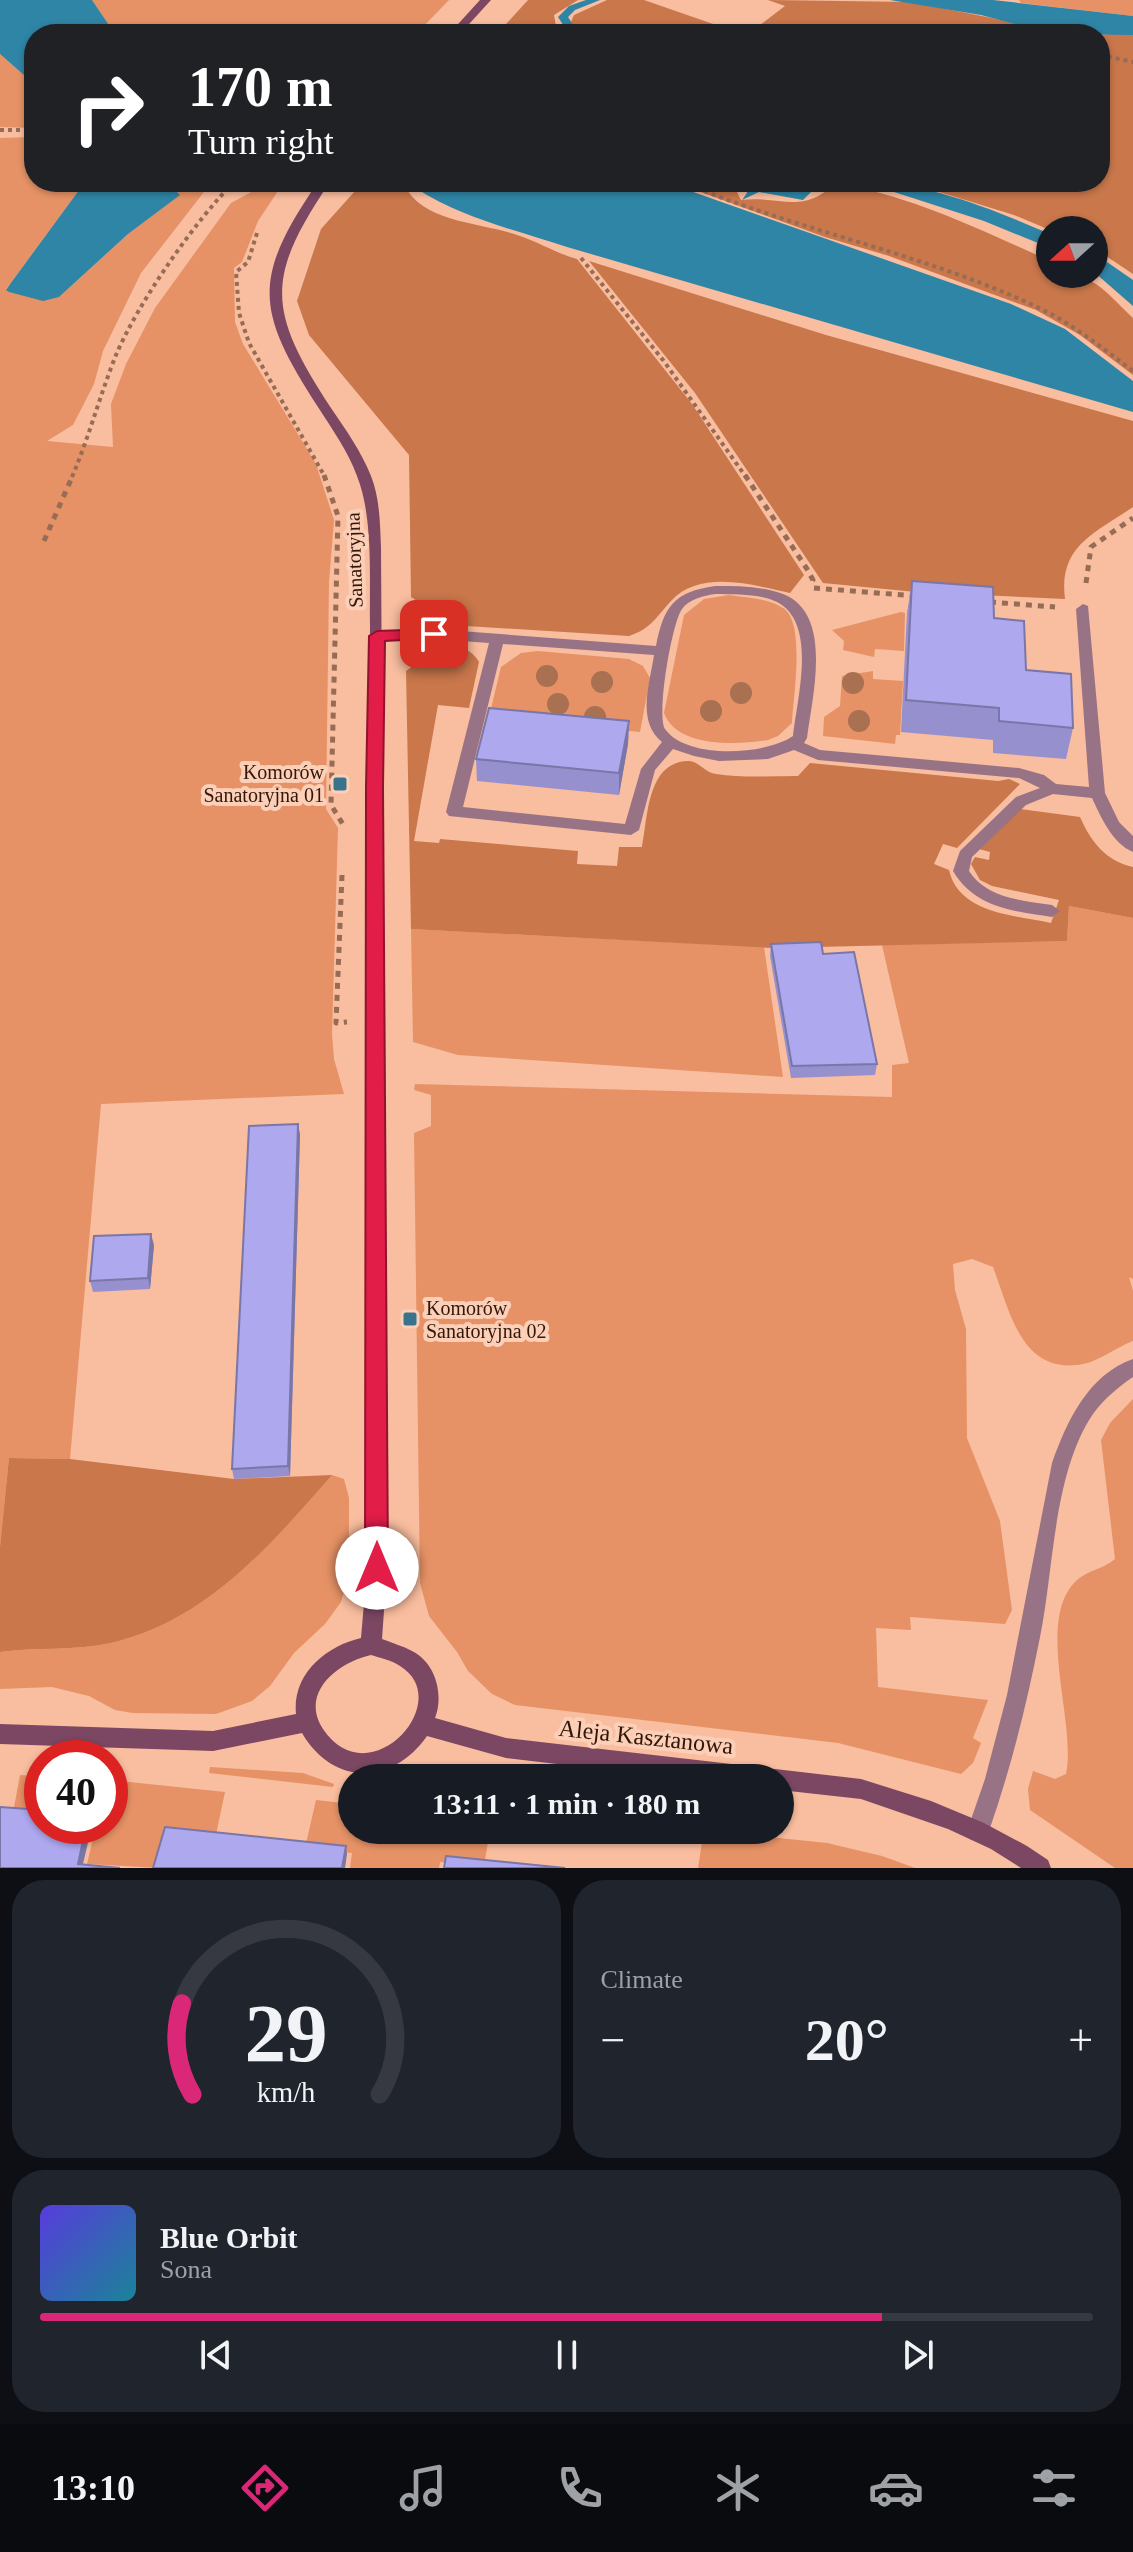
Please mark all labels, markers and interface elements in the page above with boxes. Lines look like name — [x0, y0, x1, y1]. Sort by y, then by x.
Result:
icon: right — [56, 56, 160, 160]
text: 170 m — [188, 56, 333, 118]
text: Turn right — [188, 122, 334, 162]
north arrow — [1036, 216, 1108, 288]
map controls — [1036, 216, 1108, 288]
street label: Sanatoryjna — [341, 512, 368, 608]
pin — [400, 600, 468, 668]
icon: arrive — [412, 612, 456, 656]
place label: Komorów Sanatoryjna 01 — [203, 761, 325, 807]
marker: Komorów Sanatoryjna 01 — [331, 775, 349, 793]
place label: Komorów Sanatoryjna 02 — [426, 1297, 547, 1343]
marker: Komorów Sanatoryjna 02 — [401, 1310, 419, 1328]
position arrow — [335, 1526, 419, 1610]
street label: Aleja Kasztanowa — [557, 1715, 735, 1759]
speed limit sign: 40 — [24, 1740, 128, 1844]
text: 13:11 · 1 min · 180 m — [432, 1787, 700, 1820]
text: Climate — [601, 1965, 683, 1994]
text: 29 — [245, 1987, 328, 2079]
text: 20° — [805, 2007, 889, 2073]
text: − — [601, 2016, 625, 2065]
text: + — [1068, 2016, 1093, 2065]
text: km/h — [257, 2077, 316, 2108]
text: Blue Orbit — [160, 2221, 298, 2254]
text: Sona — [160, 2255, 212, 2284]
icon: previous — [194, 2333, 238, 2377]
icon: pause — [545, 2333, 589, 2377]
icon: next — [896, 2333, 940, 2377]
icon: directions — [237, 2460, 293, 2516]
icon: music — [395, 2460, 451, 2516]
icon: phone — [552, 2460, 608, 2516]
icon: climate — [710, 2460, 766, 2516]
icon: car — [868, 2460, 924, 2516]
icon: filters — [1026, 2460, 1082, 2516]
text: 13:10 — [51, 2468, 135, 2508]

